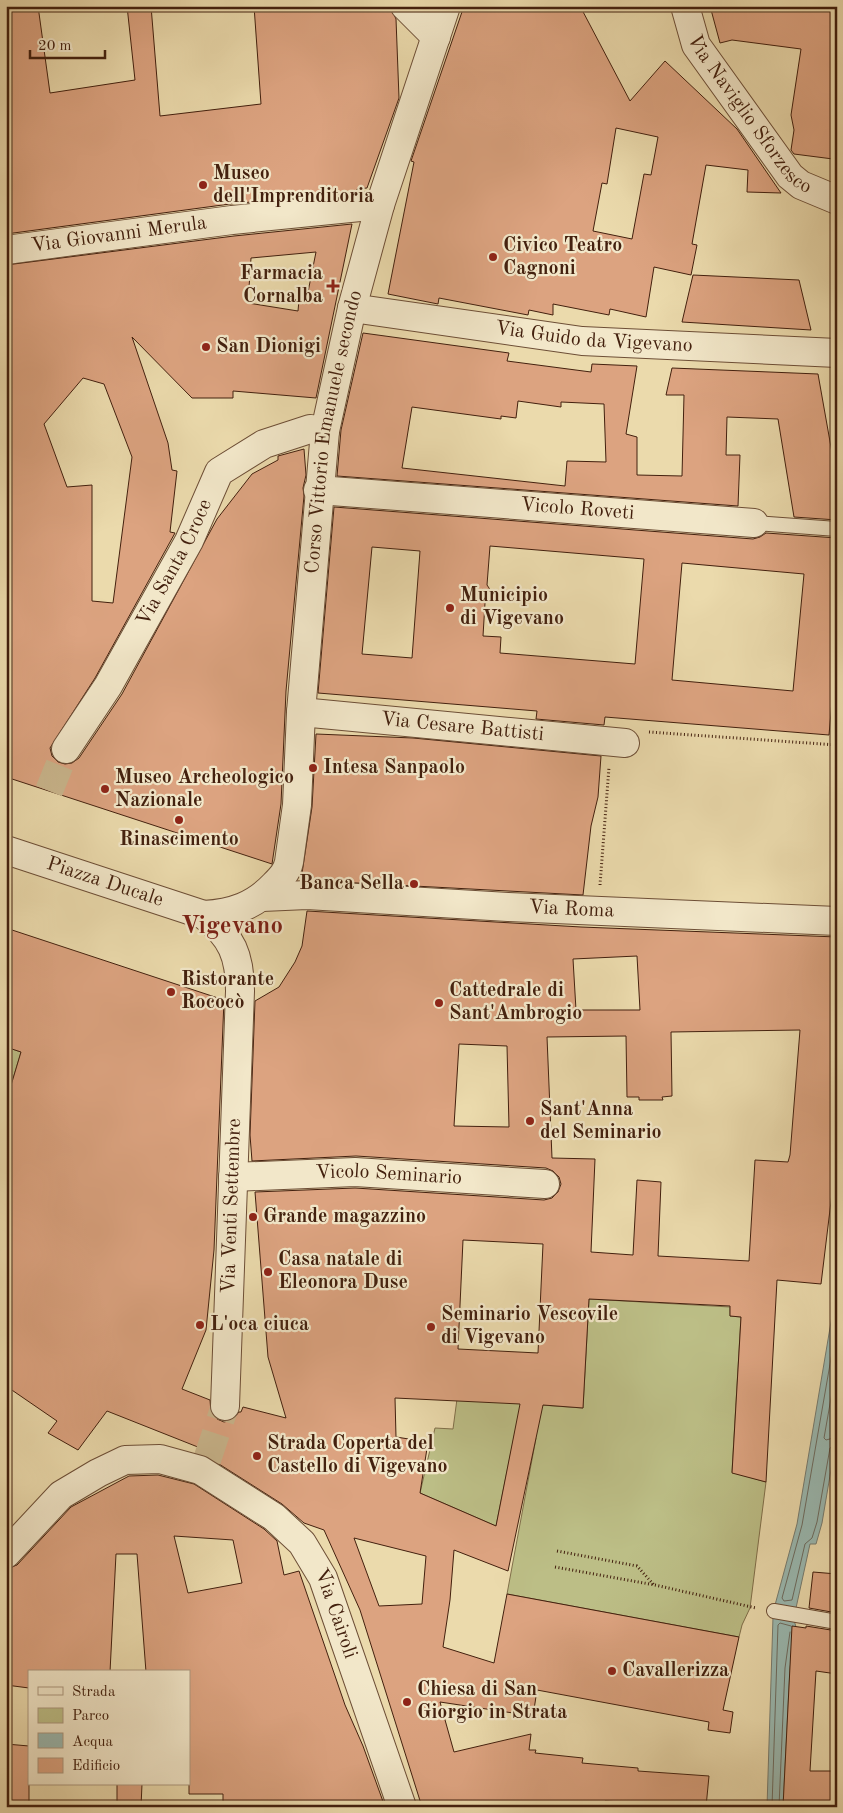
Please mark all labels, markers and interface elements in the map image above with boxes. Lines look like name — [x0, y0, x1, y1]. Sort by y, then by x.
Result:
scale bar — [30, 28, 105, 60]
street label: Via Naviglio Sforzesco — [684, 32, 814, 198]
text: 20 m — [38, 39, 72, 54]
place label: Museo dell'Imprenditoria — [213, 164, 374, 207]
marker: Museo dell'Imprenditoria — [197, 179, 209, 191]
street label: Via Giovanni Merula — [30, 213, 208, 257]
place label: Civico Teatro Cagnoni — [503, 236, 622, 279]
marker: Civico Teatro Cagnoni — [487, 251, 499, 263]
place label: Farmacia Cornalba — [240, 264, 323, 307]
marker: Farmacia Cornalba — [327, 280, 339, 292]
street label: Corso Vittorio Emanuele secondo — [303, 288, 366, 575]
street label: Via Guido da Vigevano — [494, 319, 693, 356]
place label: San Dionigi — [216, 337, 321, 357]
marker: San Dionigi — [200, 341, 212, 353]
street label: Vicolo Roveti — [520, 495, 635, 524]
street label: Via Santa Croce — [133, 496, 216, 630]
place label: Municipio di Vigevano — [460, 586, 564, 629]
marker: Municipio di Vigevano — [444, 602, 456, 614]
street label: Via Cesare Battisti — [380, 710, 545, 745]
place label: Intesa Sanpaolo — [323, 758, 465, 778]
marker: Intesa Sanpaolo — [307, 762, 319, 774]
place label: Museo Archeologico Nazionale — [115, 768, 294, 811]
marker: Museo Archeologico Nazionale — [99, 783, 111, 795]
marker: Rinascimento — [173, 814, 185, 826]
place label: Rinascimento — [119, 830, 239, 850]
street label: Piazza Ducale — [44, 854, 166, 911]
place label: Banca Sella — [299, 874, 404, 894]
marker: Banca Sella — [408, 878, 420, 890]
street label: Via Roma — [528, 898, 615, 922]
district label: Vigevano — [181, 914, 283, 939]
place label: Ristorante Rococò — [181, 970, 274, 1013]
place label: Cattedrale di Sant'Ambrogio — [449, 981, 582, 1024]
marker: Ristorante Rococò — [165, 986, 177, 998]
marker: Cattedrale di Sant'Ambrogio — [433, 997, 445, 1009]
place label: Sant'Anna del Seminario — [540, 1100, 662, 1143]
marker: Sant'Anna del Seminario — [524, 1115, 536, 1127]
street label: Via Venti Settembre — [219, 1118, 245, 1294]
street label: Vicolo Seminario — [315, 1162, 463, 1189]
place label: Grande magazzino — [263, 1207, 426, 1227]
marker: Grande magazzino — [247, 1211, 259, 1223]
place label: Casa natale di Eleonora Duse — [278, 1250, 408, 1293]
marker: Casa natale di Eleonora Duse — [262, 1266, 274, 1278]
place label: Seminario Vescovile di Vigevano — [441, 1305, 618, 1348]
place label: L'oca ciuca — [210, 1315, 309, 1335]
marker: L'oca ciuca — [194, 1319, 206, 1331]
marker: Seminario Vescovile di Vigevano — [425, 1321, 437, 1333]
place label: Strada Coperta del Castello di Vigevano — [267, 1434, 448, 1477]
marker: Strada Coperta del Castello di Vigevano — [251, 1450, 263, 1462]
street label: Via Cairoli — [310, 1566, 360, 1661]
place label: Cavallerizza — [622, 1661, 729, 1681]
marker: Cavallerizza — [606, 1665, 618, 1677]
legend — [28, 1670, 190, 1786]
place label: Chiesa di San Giorgio in Strata — [417, 1680, 567, 1723]
text: Strada — [72, 1685, 116, 1700]
marker: Chiesa di San Giorgio in Strata — [401, 1696, 413, 1708]
text: Parco — [72, 1709, 109, 1724]
text: Acqua — [72, 1735, 114, 1750]
text: Edificio — [72, 1759, 120, 1774]

